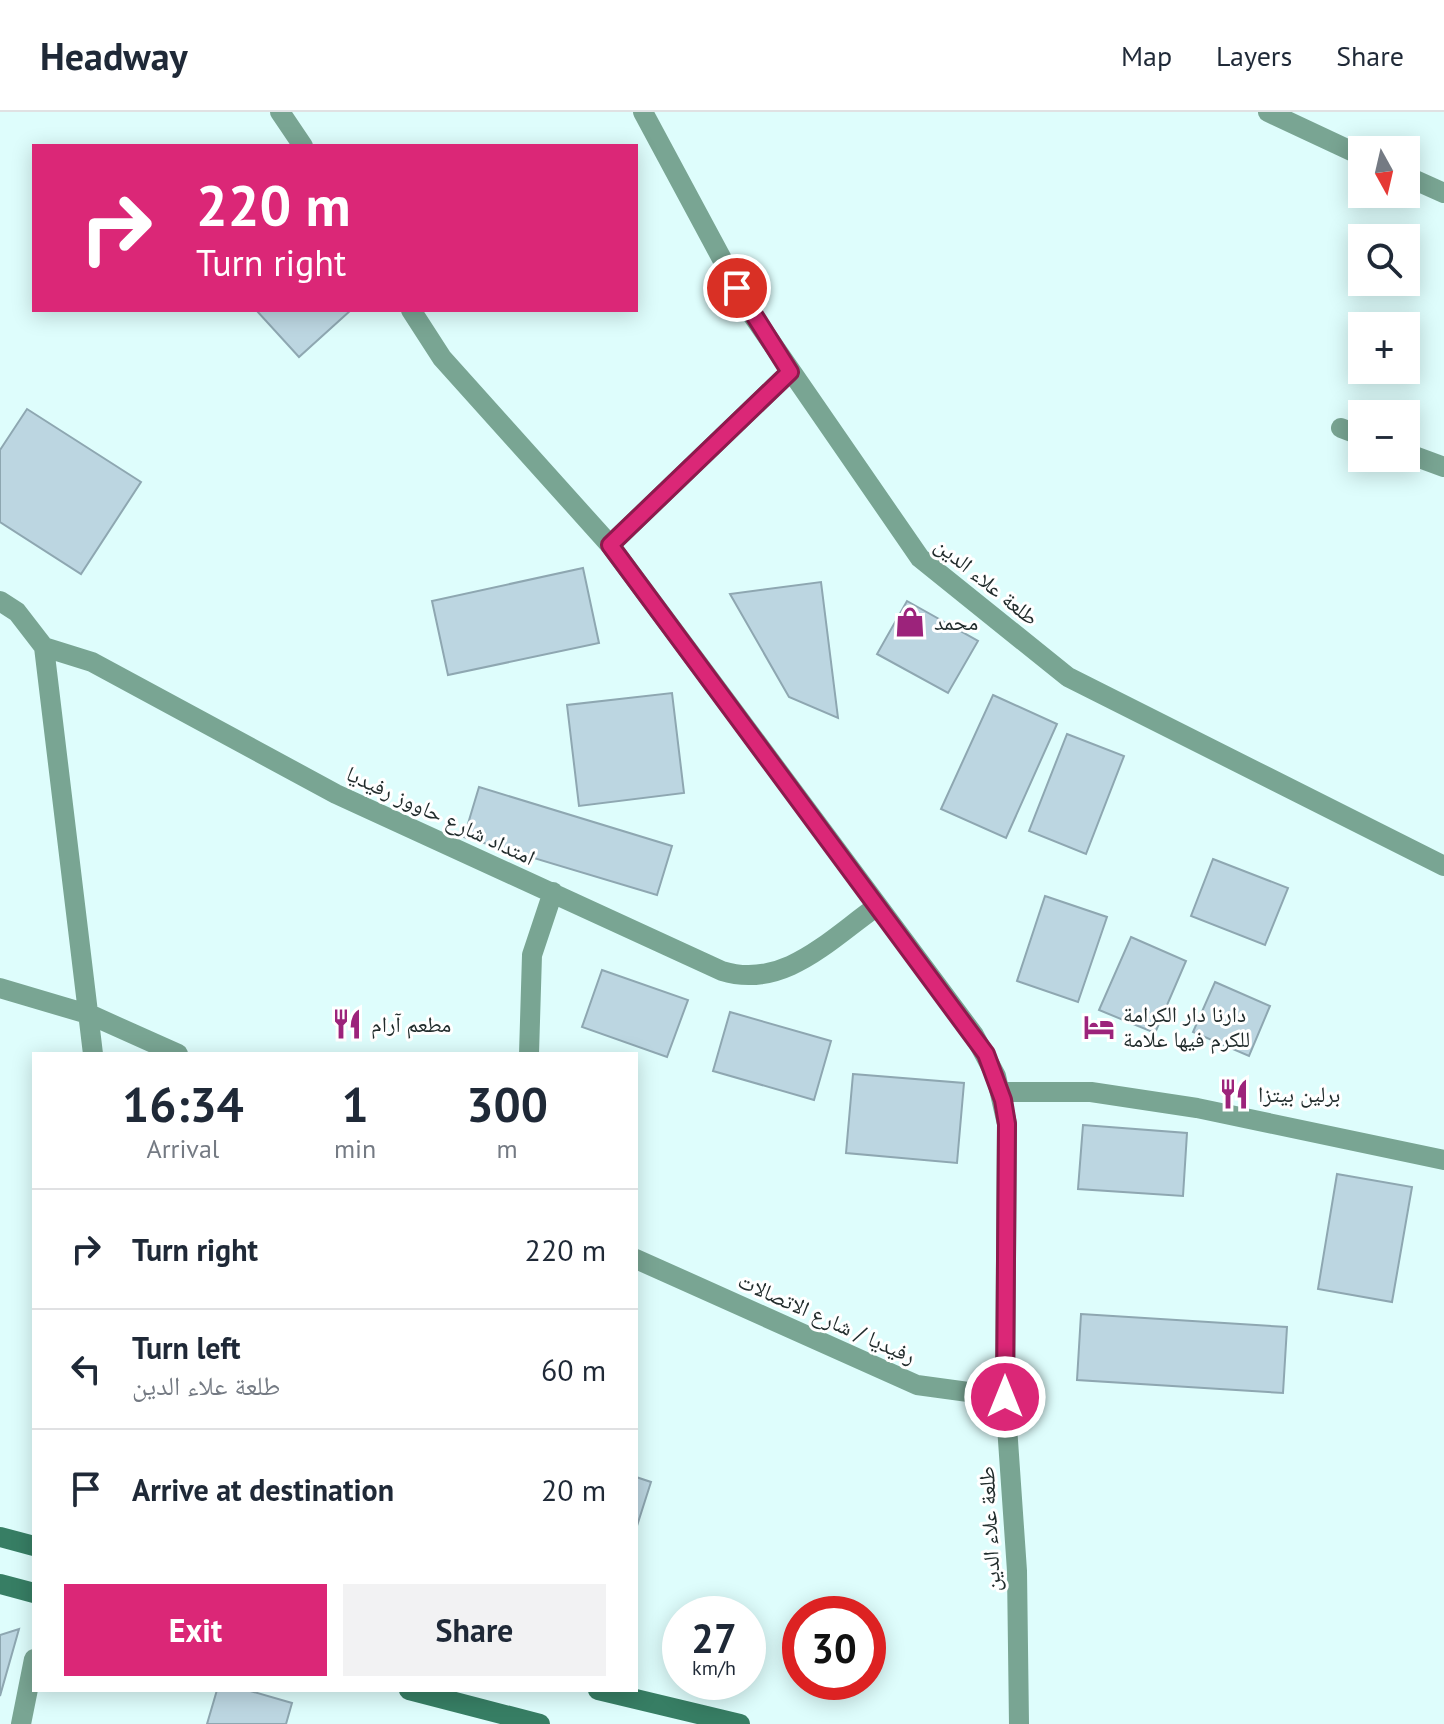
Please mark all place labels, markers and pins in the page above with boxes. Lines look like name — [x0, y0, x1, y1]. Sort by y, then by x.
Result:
pin — [703, 254, 771, 322]
shop icon: محمد — [893, 605, 927, 639]
place label: محمد — [934, 608, 978, 636]
place label: دارنا دار الكرامة للكرم فيها علامة — [1123, 1000, 1250, 1054]
restaurant icon: مطعم آرام — [330, 1007, 364, 1041]
place label: مطعم آرام — [371, 1010, 451, 1039]
hotel icon: دارنا دار الكرامة للكرم فيها علامة — [1082, 1010, 1116, 1044]
restaurant icon: برلين بيتزا — [1217, 1077, 1251, 1111]
place label: برلين بيتزا — [1258, 1080, 1340, 1108]

